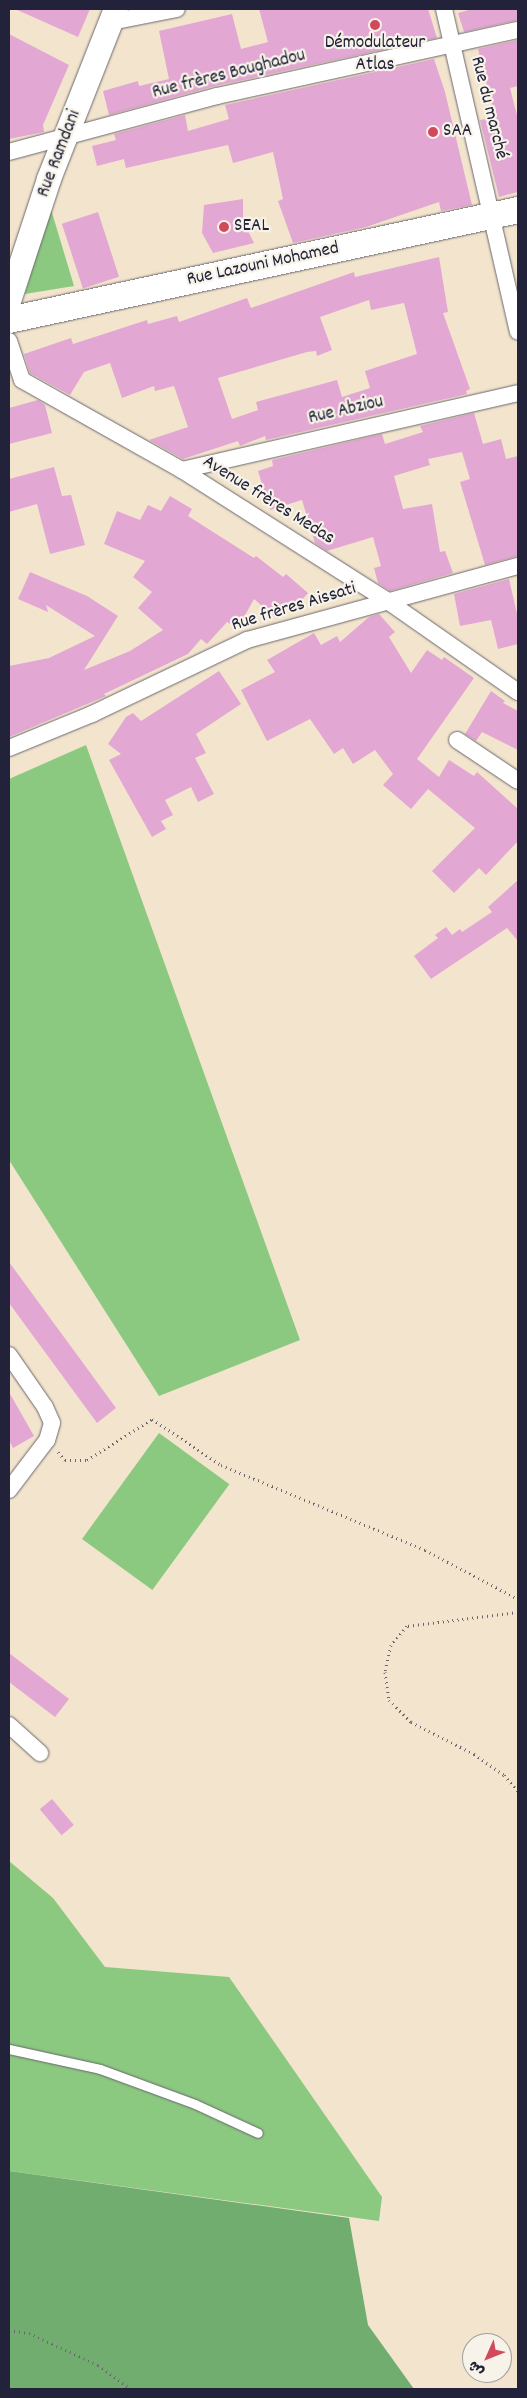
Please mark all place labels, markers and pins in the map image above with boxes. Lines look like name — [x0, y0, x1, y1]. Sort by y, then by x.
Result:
marker: Démodulateur Atlas — [369, 19, 381, 31]
place label: Démodulateur Atlas — [325, 33, 425, 77]
place label: SAA — [443, 121, 472, 143]
marker: SAA — [427, 126, 439, 138]
place label: SEAL — [234, 216, 269, 238]
marker: SEAL — [218, 221, 230, 233]

